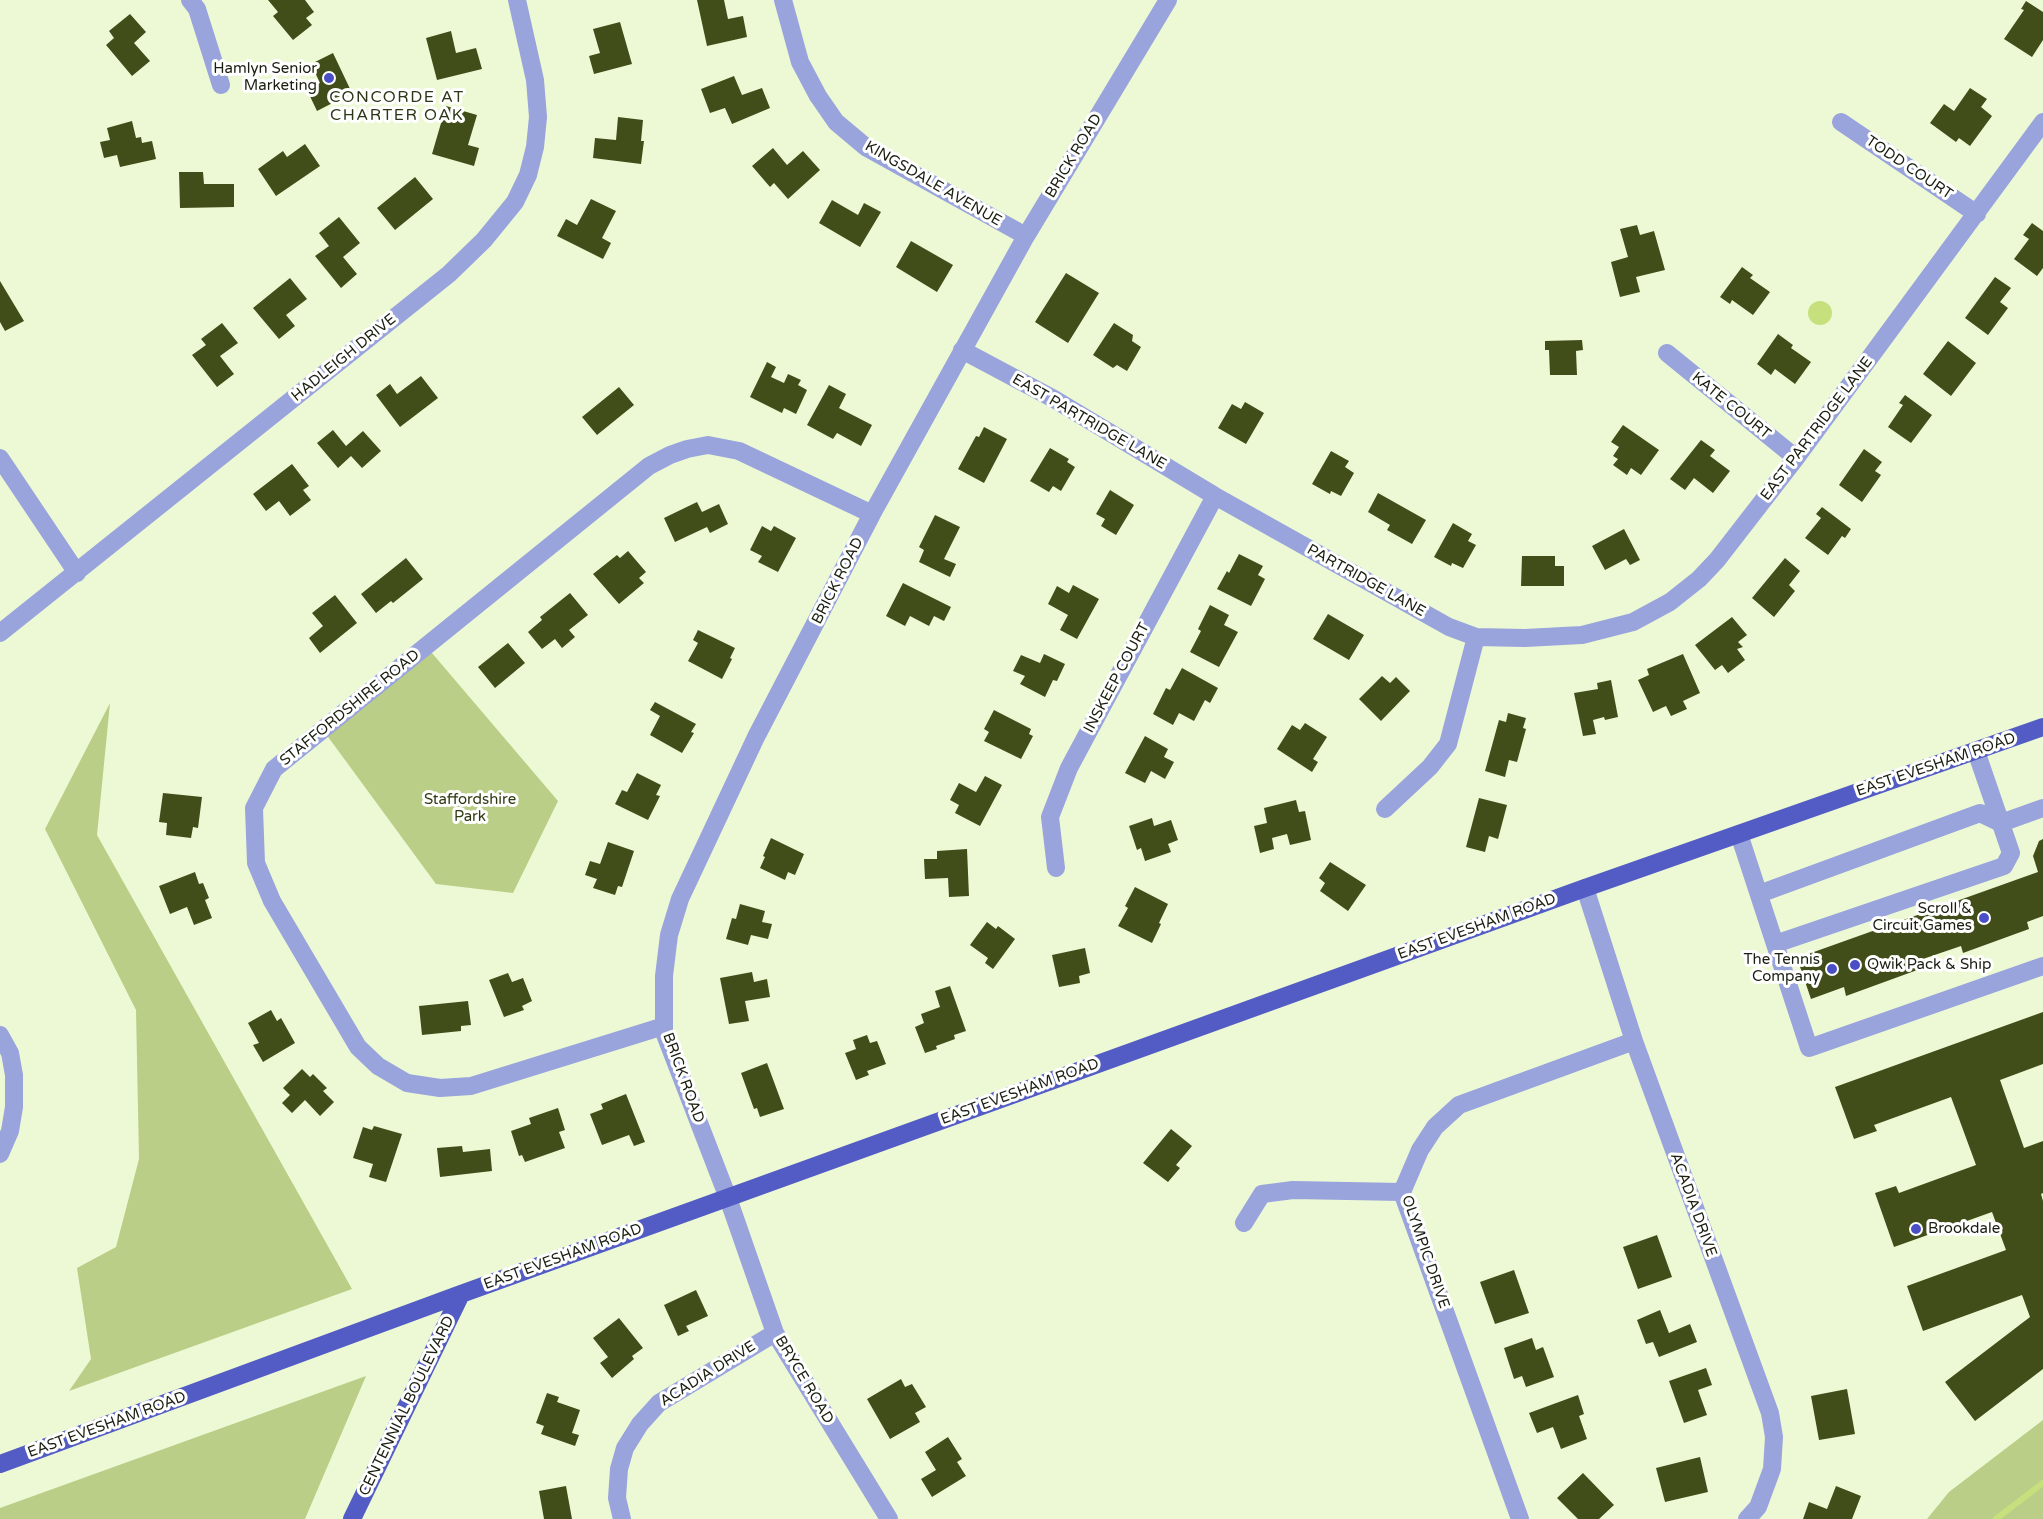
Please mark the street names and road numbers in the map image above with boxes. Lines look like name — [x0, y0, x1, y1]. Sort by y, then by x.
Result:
street label: BRICK ROAD — [1042, 111, 1106, 201]
street label: TODD COURT — [1862, 132, 1956, 204]
street label: KINGSDALE AVENUE — [861, 138, 1005, 230]
street label: HADLEIGH DRIVE — [288, 310, 400, 406]
street label: EAST PARTRIDGE LANE — [1757, 354, 1877, 504]
street label: KATE COURT — [1688, 369, 1774, 443]
street label: EAST PARTRIDGE LANE — [1009, 370, 1169, 474]
street label: BRICK ROAD — [808, 535, 868, 627]
street label: PARTRIDGE LANE — [1304, 541, 1428, 621]
street label: INSKEEP COURT — [1080, 620, 1154, 736]
street label: STAFFORDSHIRE ROAD — [277, 646, 423, 770]
street label: EAST EVESHAM ROAD — [1854, 729, 2018, 801]
street label: EAST EVESHAM ROAD — [1395, 890, 1559, 964]
street label: BRICK ROAD — [658, 1030, 708, 1126]
street label: EAST EVESHAM ROAD — [938, 1055, 1102, 1129]
street label: ACADIA DRIVE — [1666, 1151, 1720, 1259]
street label: OLYMPIC DRIVE — [1397, 1193, 1453, 1311]
street label: EAST EVESHAM ROAD — [481, 1220, 645, 1294]
street label: CENTENNIAL BOULEVARD — [356, 1313, 458, 1499]
street label: BRYCE ROAD — [771, 1333, 837, 1427]
street label: ACADIA DRIVE — [657, 1337, 759, 1411]
street label: EAST EVESHAM ROAD — [25, 1388, 189, 1462]

